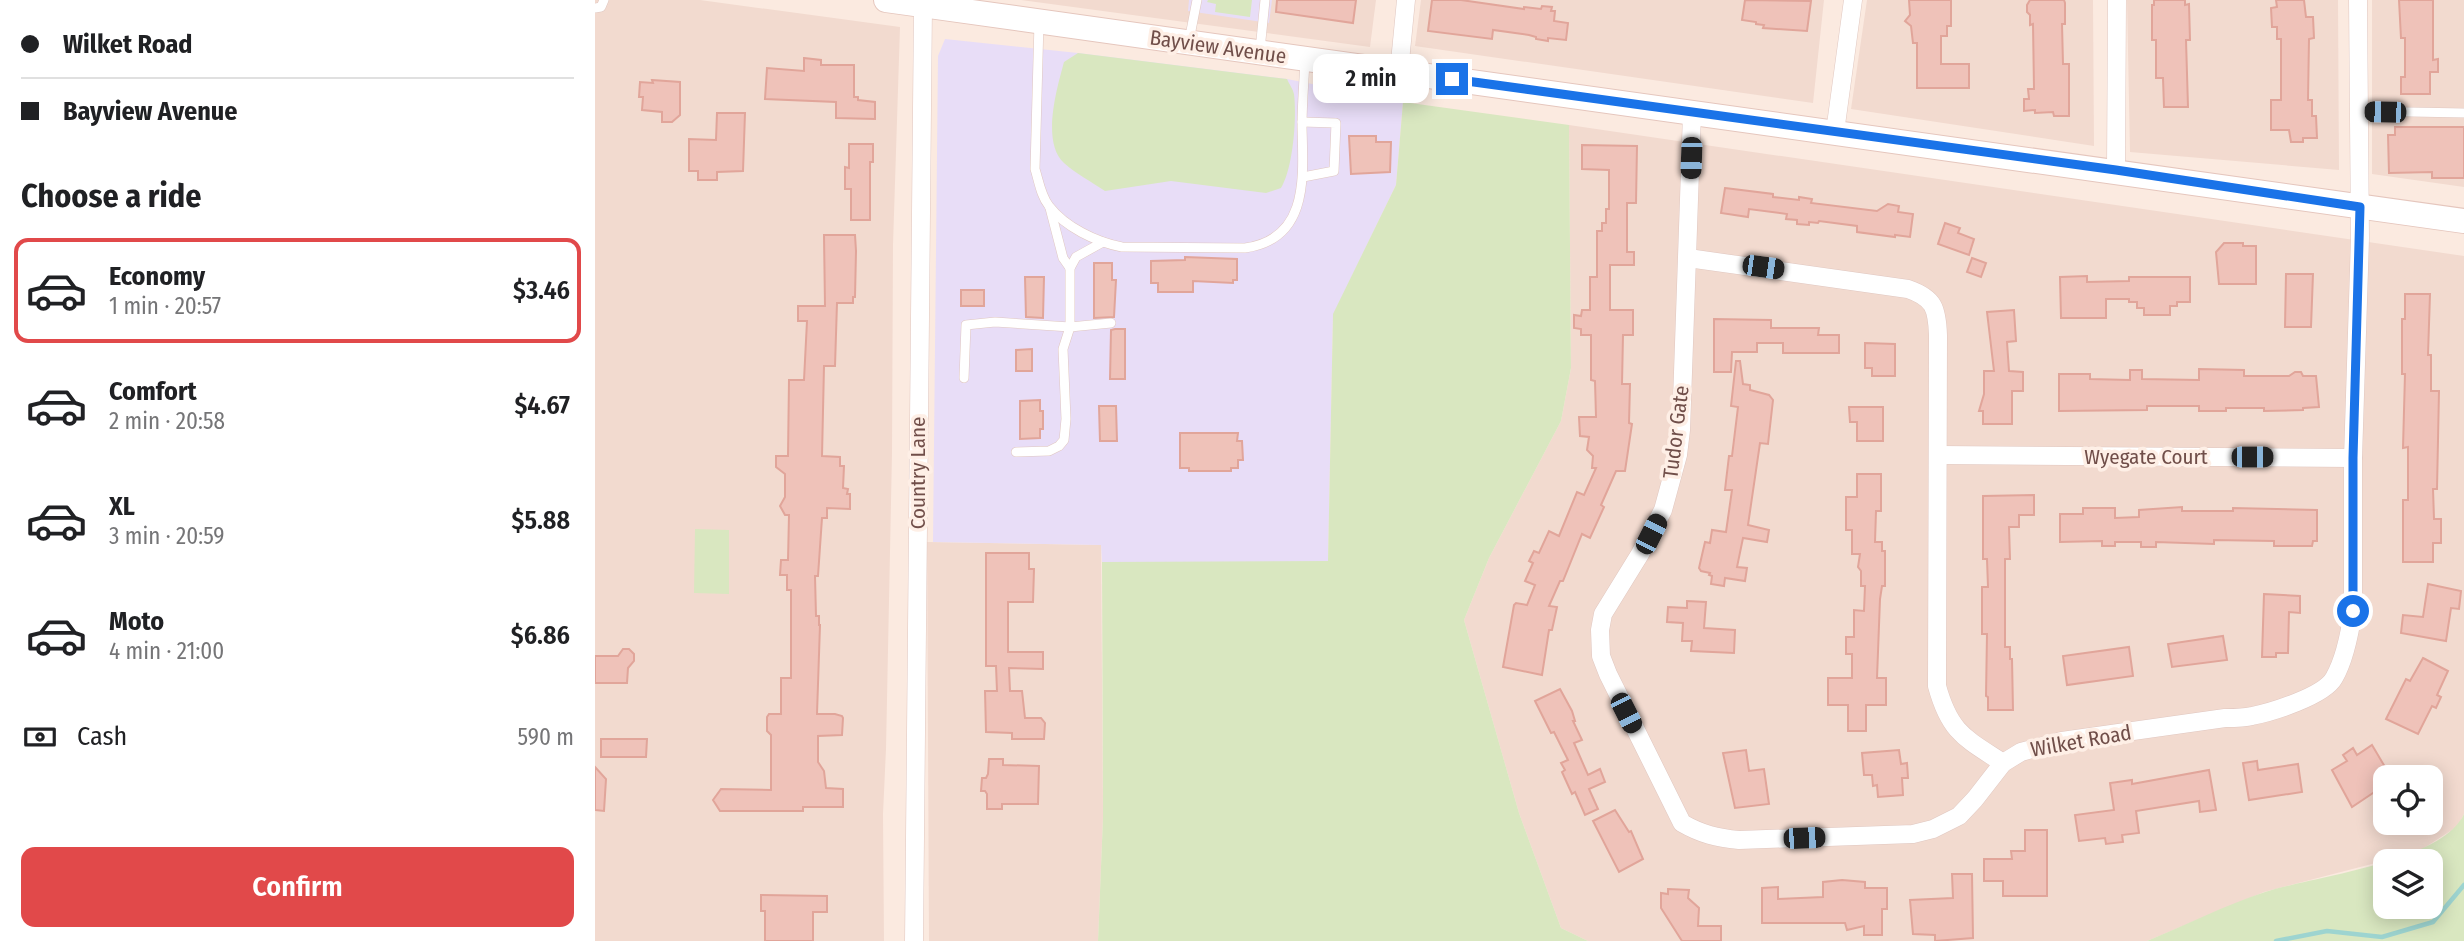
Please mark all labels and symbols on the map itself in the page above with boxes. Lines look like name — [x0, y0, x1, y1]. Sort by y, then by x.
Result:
street label: Bayview Avenue — [1148, 25, 1288, 69]
callout: 2 min — [1312, 55, 1427, 104]
route end — [1436, 63, 1468, 95]
car — [2364, 101, 2407, 123]
car — [1680, 137, 1703, 179]
car — [1741, 254, 1786, 280]
street label: Tudor Gate — [1657, 384, 1695, 480]
street label: Country Lane — [905, 417, 931, 529]
street label: Wyegate Court — [2084, 444, 2208, 470]
car — [2232, 447, 2274, 468]
car — [1633, 511, 1670, 557]
route start — [2337, 595, 2369, 627]
car — [1608, 690, 1645, 736]
street label: Wilket Road — [2029, 719, 2133, 763]
car — [1783, 827, 1826, 849]

